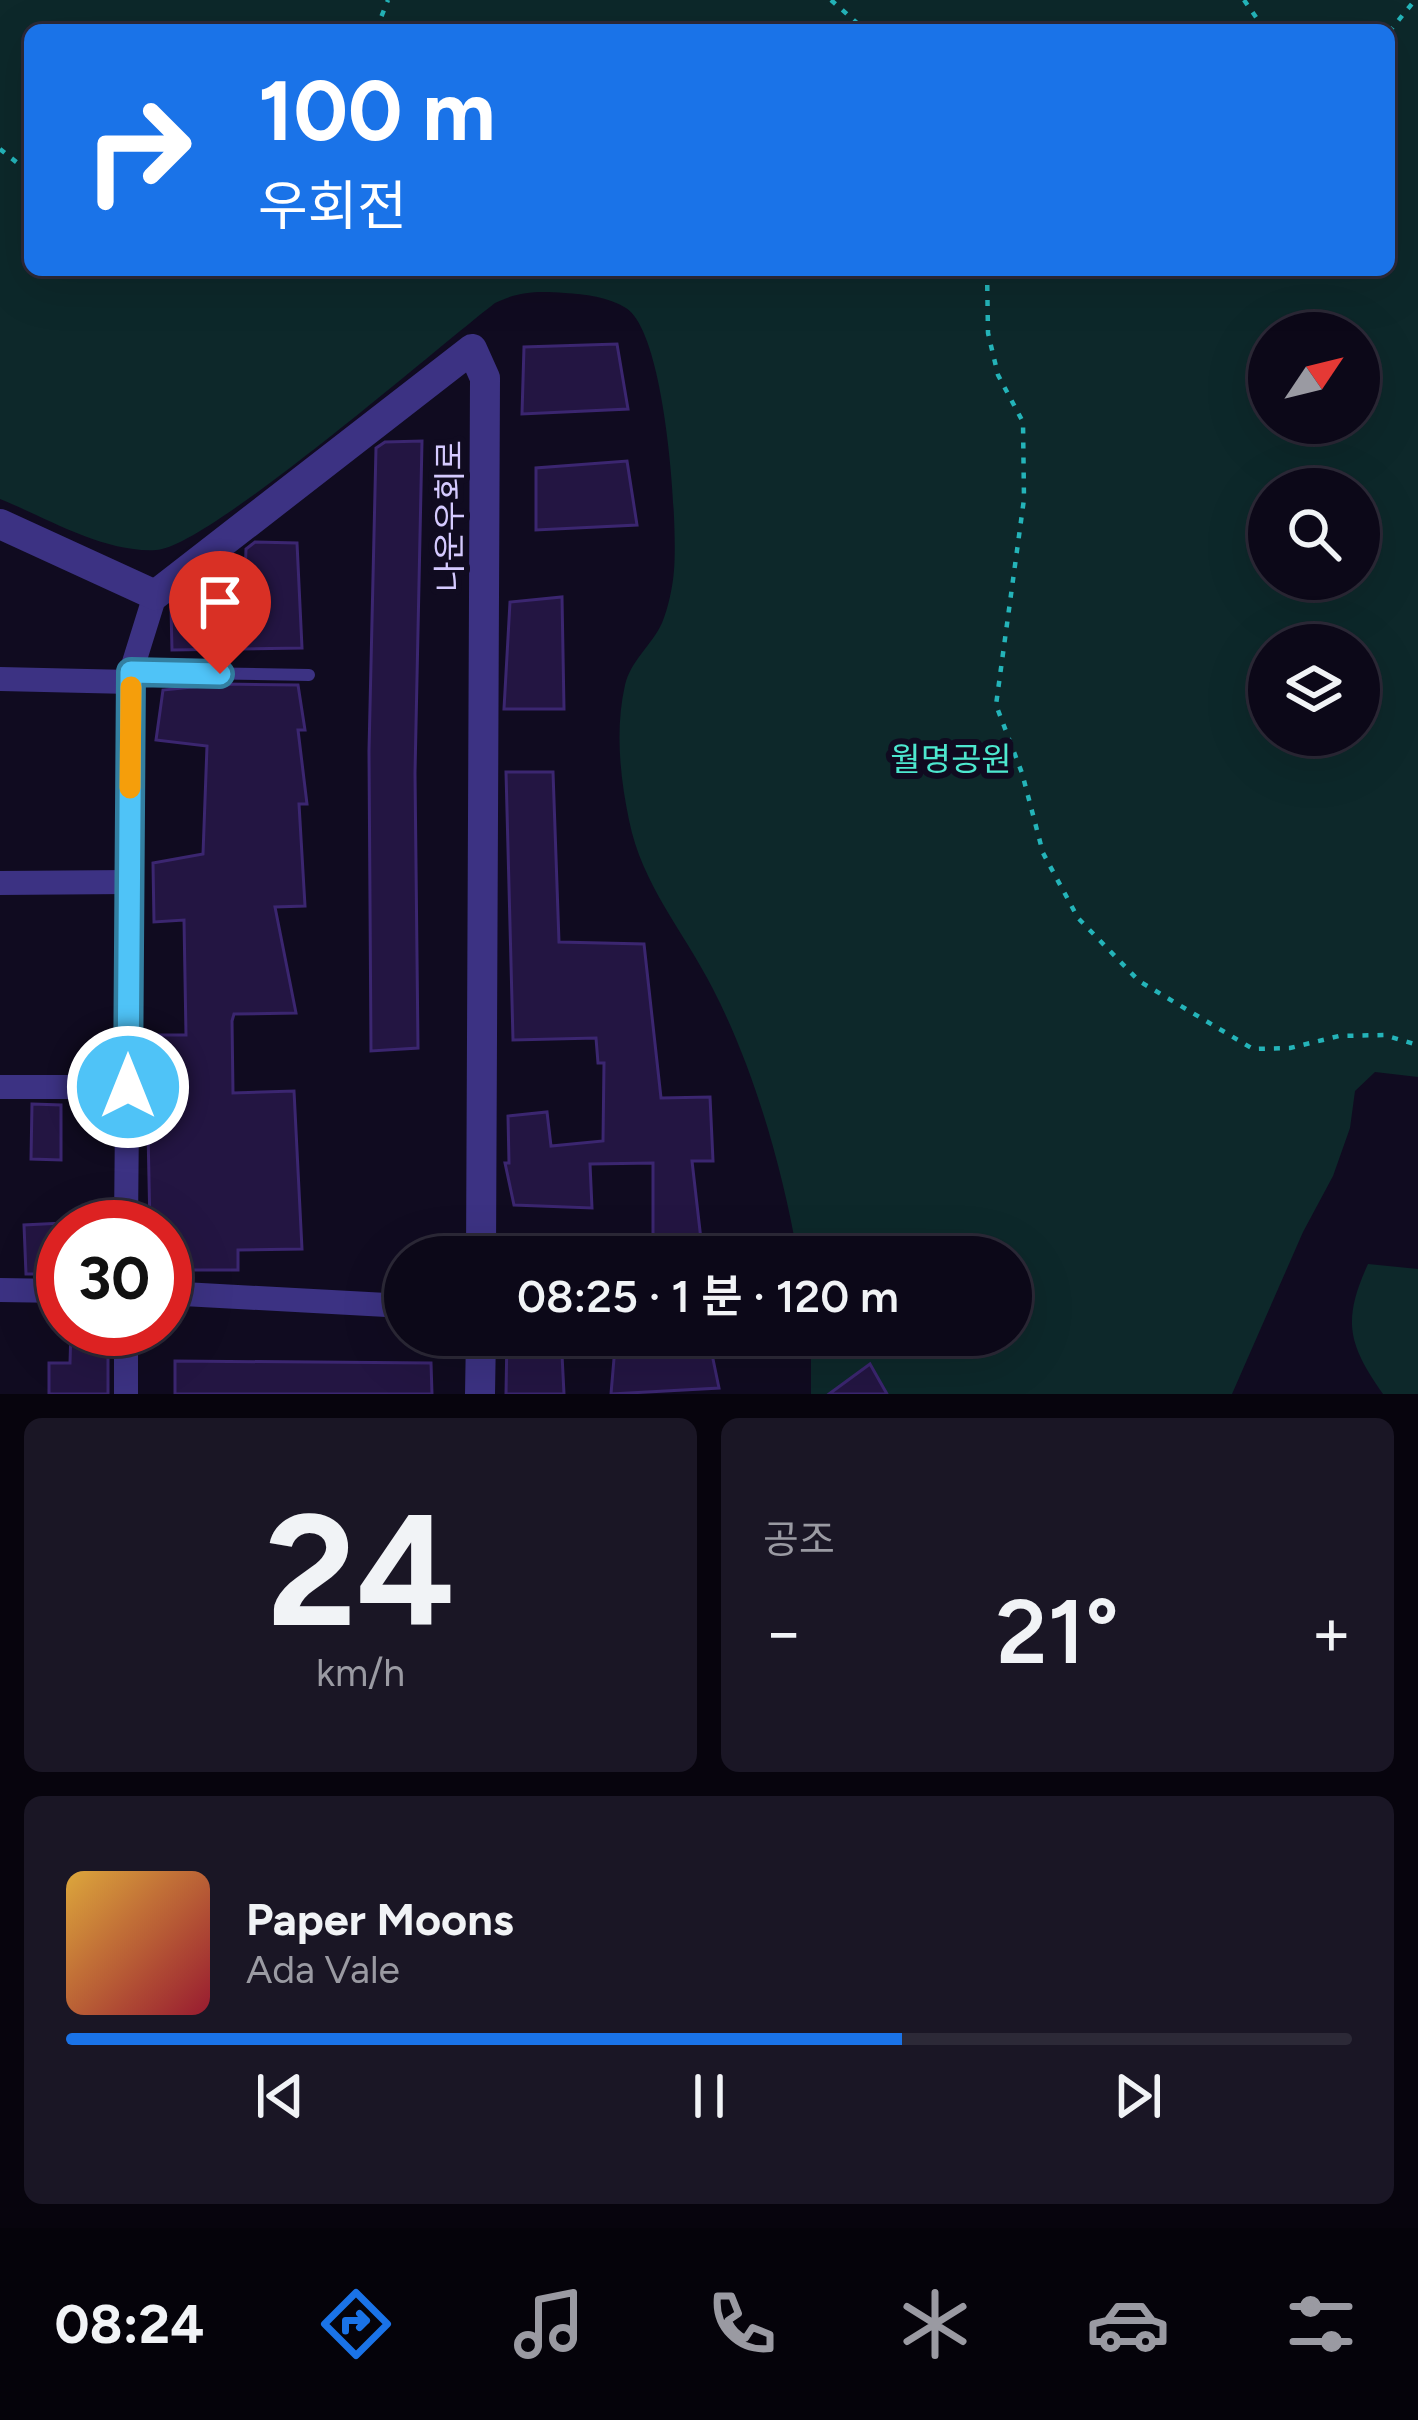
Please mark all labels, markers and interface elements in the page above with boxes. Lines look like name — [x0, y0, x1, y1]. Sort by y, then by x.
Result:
text: 100 m — [258, 60, 496, 161]
icon: right — [60, 72, 216, 228]
text: 우회전 — [258, 174, 407, 239]
north arrow — [1248, 312, 1380, 444]
map controls — [1248, 312, 1380, 756]
street label: 나운우회로 — [430, 440, 469, 592]
button: search — [1248, 468, 1380, 600]
pin — [169, 551, 271, 674]
icon: arrive — [187, 569, 253, 635]
button: layers — [1248, 624, 1380, 756]
park label: 월명공원 — [890, 740, 1012, 779]
position arrow — [65, 1024, 191, 1150]
speed limit sign: 30 — [36, 1200, 192, 1356]
text: 08:25 · 1 분 · 120 m — [517, 1269, 899, 1323]
text: 24 — [266, 1477, 455, 1664]
text: 공조 — [763, 1516, 835, 1563]
text: 21° — [996, 1577, 1119, 1686]
text: − — [763, 1592, 804, 1672]
text: + — [1311, 1592, 1352, 1672]
text: km/h — [316, 1649, 405, 1696]
text: Paper Moons — [246, 1892, 514, 1946]
text: Ada Vale — [246, 1946, 400, 1993]
icon: previous — [247, 2063, 313, 2129]
icon: pause — [676, 2063, 742, 2129]
icon: next — [1105, 2063, 1171, 2129]
icon: directions — [314, 2282, 398, 2366]
icon: music — [507, 2282, 591, 2366]
icon: phone — [700, 2282, 784, 2366]
icon: climate — [893, 2282, 977, 2366]
icon: car — [1086, 2282, 1170, 2366]
icon: filters — [1279, 2282, 1363, 2366]
text: 08:24 — [55, 2292, 204, 2357]

